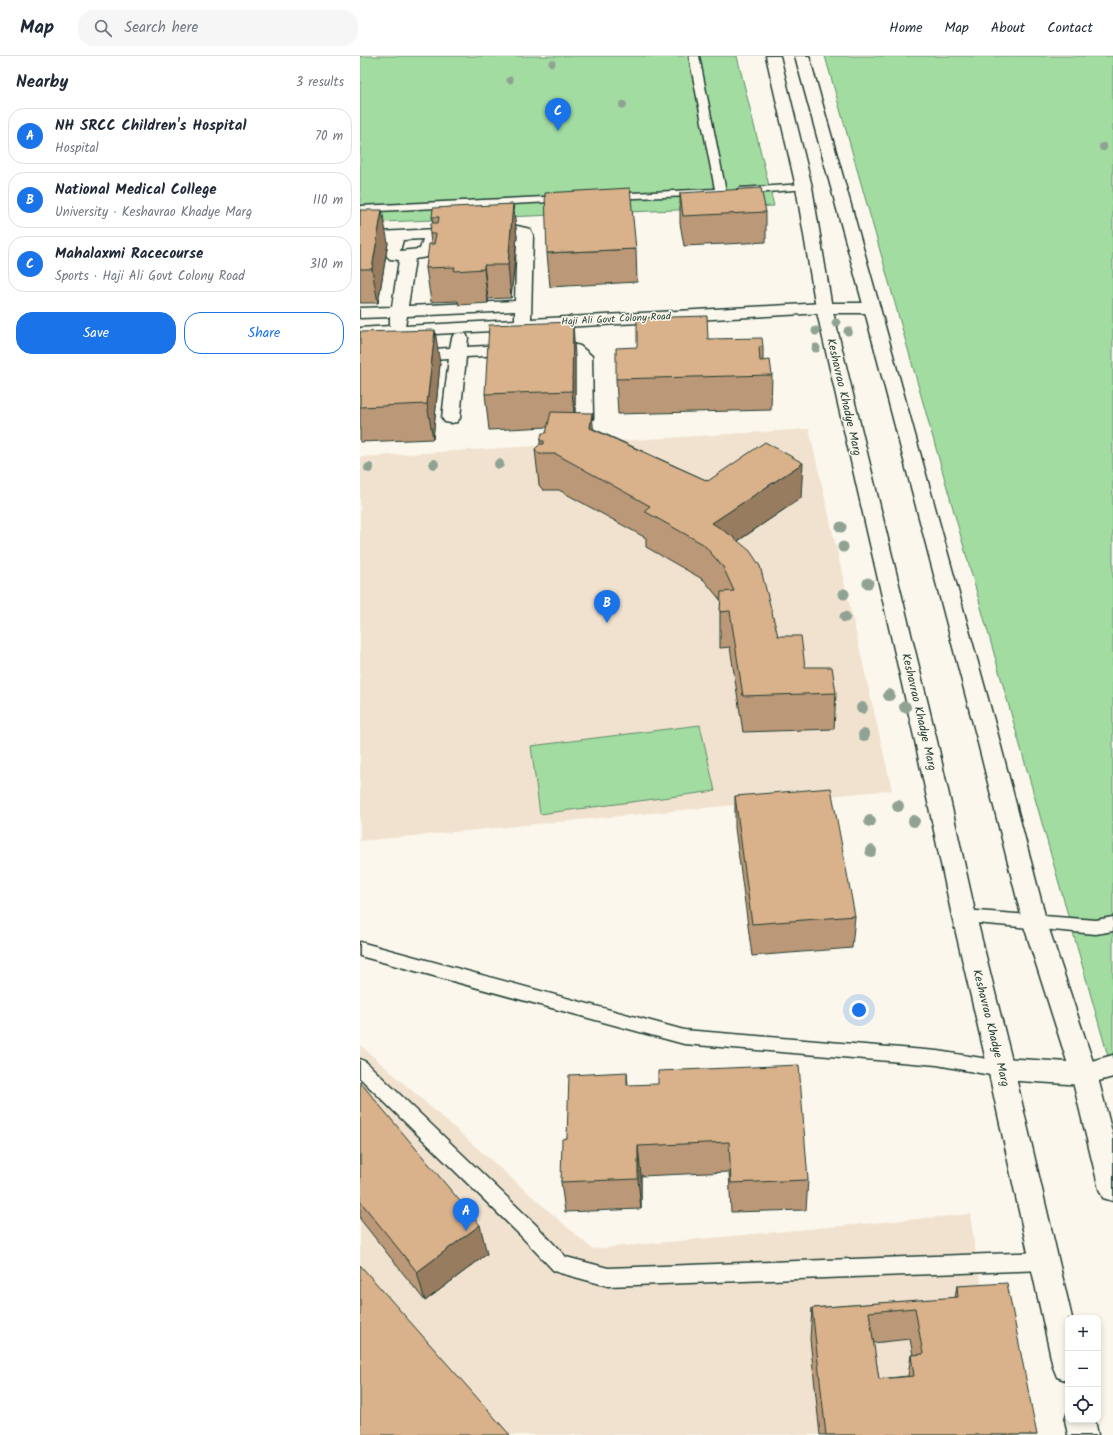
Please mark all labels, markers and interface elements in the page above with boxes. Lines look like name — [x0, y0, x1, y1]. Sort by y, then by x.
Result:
search box — [78, 10, 358, 46]
text: Map — [20, 13, 54, 43]
text: Search here — [124, 16, 198, 40]
icon: search — [92, 17, 114, 39]
text: Home — [889, 17, 923, 39]
text: Map — [945, 17, 969, 39]
text: About — [991, 17, 1025, 39]
text: Contact — [1047, 17, 1093, 39]
text: Nearby — [16, 69, 68, 96]
text: 3 results — [296, 72, 344, 93]
pin: C — [545, 98, 571, 131]
text: NH SRCC Children's Hospital — [55, 114, 246, 138]
text: A — [26, 126, 34, 147]
text: 70 m — [315, 126, 343, 147]
text: Hospital — [55, 138, 99, 159]
text: National Medical College — [55, 178, 217, 202]
text: B — [26, 190, 34, 211]
text: 110 m — [313, 190, 343, 211]
text: University · Keshavrao Khadye Marg — [55, 202, 252, 223]
text: Mahalaxmi Racecourse — [55, 242, 203, 266]
text: C — [26, 254, 34, 275]
text: 310 m — [309, 254, 343, 275]
text: Sports · Haji Ali Govt Colony Road — [55, 266, 245, 287]
street label: Haji Ali Govt Colony Road — [561, 308, 672, 330]
button: Save — [16, 312, 176, 354]
button: Share — [184, 312, 344, 354]
street label: Keshavrao Khadye Marg — [821, 336, 867, 458]
pin: B — [594, 590, 620, 623]
street label: Keshavrao Khadye Marg — [896, 651, 942, 773]
street label: Keshavrao Khadye Marg — [967, 967, 1015, 1089]
your location — [849, 1000, 869, 1020]
pin: A — [453, 1198, 479, 1231]
map controls — [1065, 1315, 1101, 1423]
button: + — [1065, 1315, 1101, 1351]
button: − — [1065, 1351, 1101, 1387]
button: locate — [1065, 1387, 1101, 1423]

